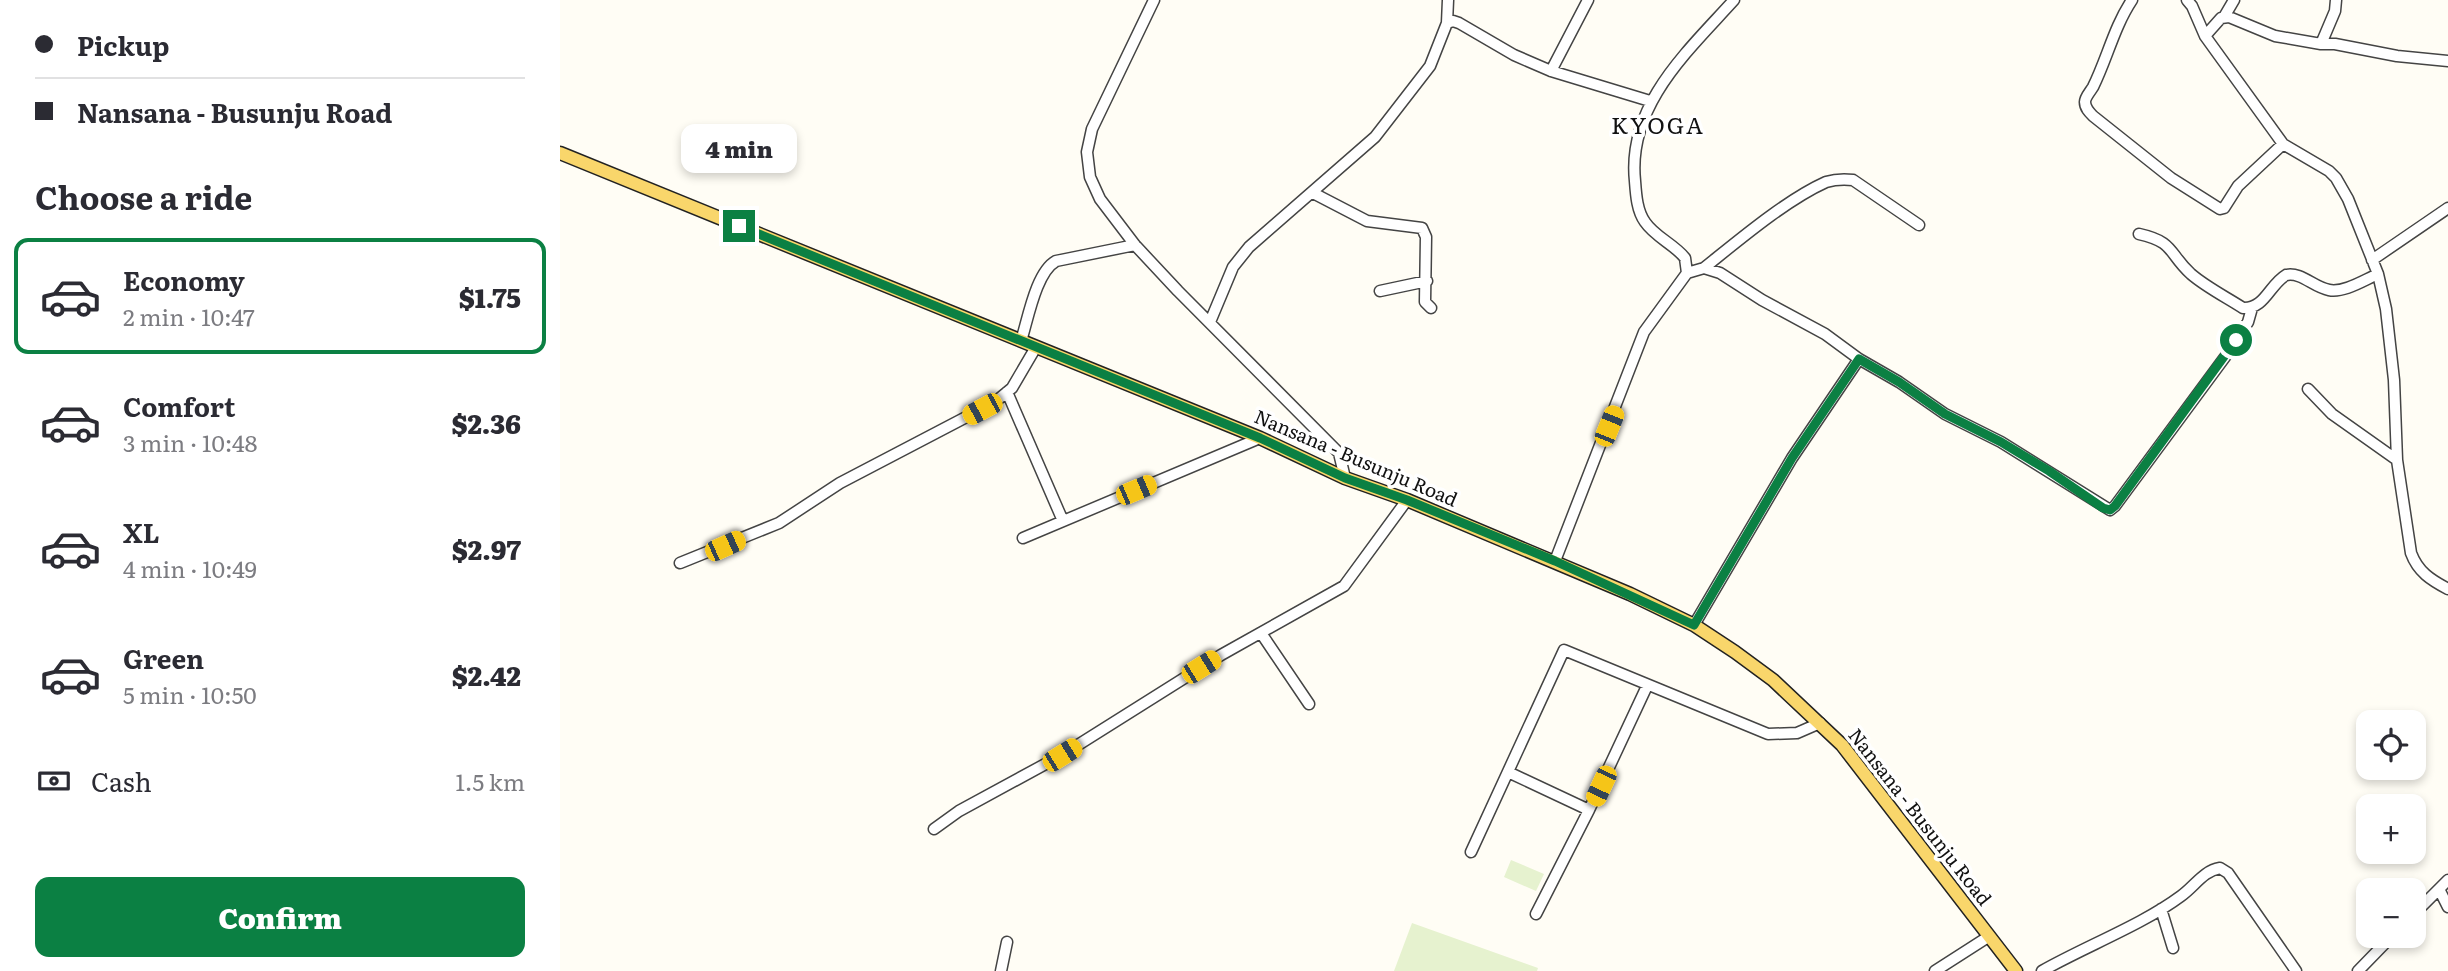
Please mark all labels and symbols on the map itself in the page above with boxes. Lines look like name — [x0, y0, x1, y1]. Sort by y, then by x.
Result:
district label: KYOGA — [1611, 107, 1705, 141]
callout: 4 min — [681, 124, 797, 174]
route end — [723, 210, 755, 242]
route start — [2220, 324, 2252, 356]
car — [959, 390, 1006, 428]
street label: Nansana - Busunju Road — [1250, 402, 1463, 513]
car — [1592, 403, 1627, 449]
car — [1113, 472, 1160, 508]
car — [702, 528, 749, 564]
car — [1178, 647, 1225, 687]
street label: Nansana - Busunju Road — [1843, 722, 1999, 911]
car — [1039, 735, 1086, 775]
car — [1583, 763, 1620, 809]

